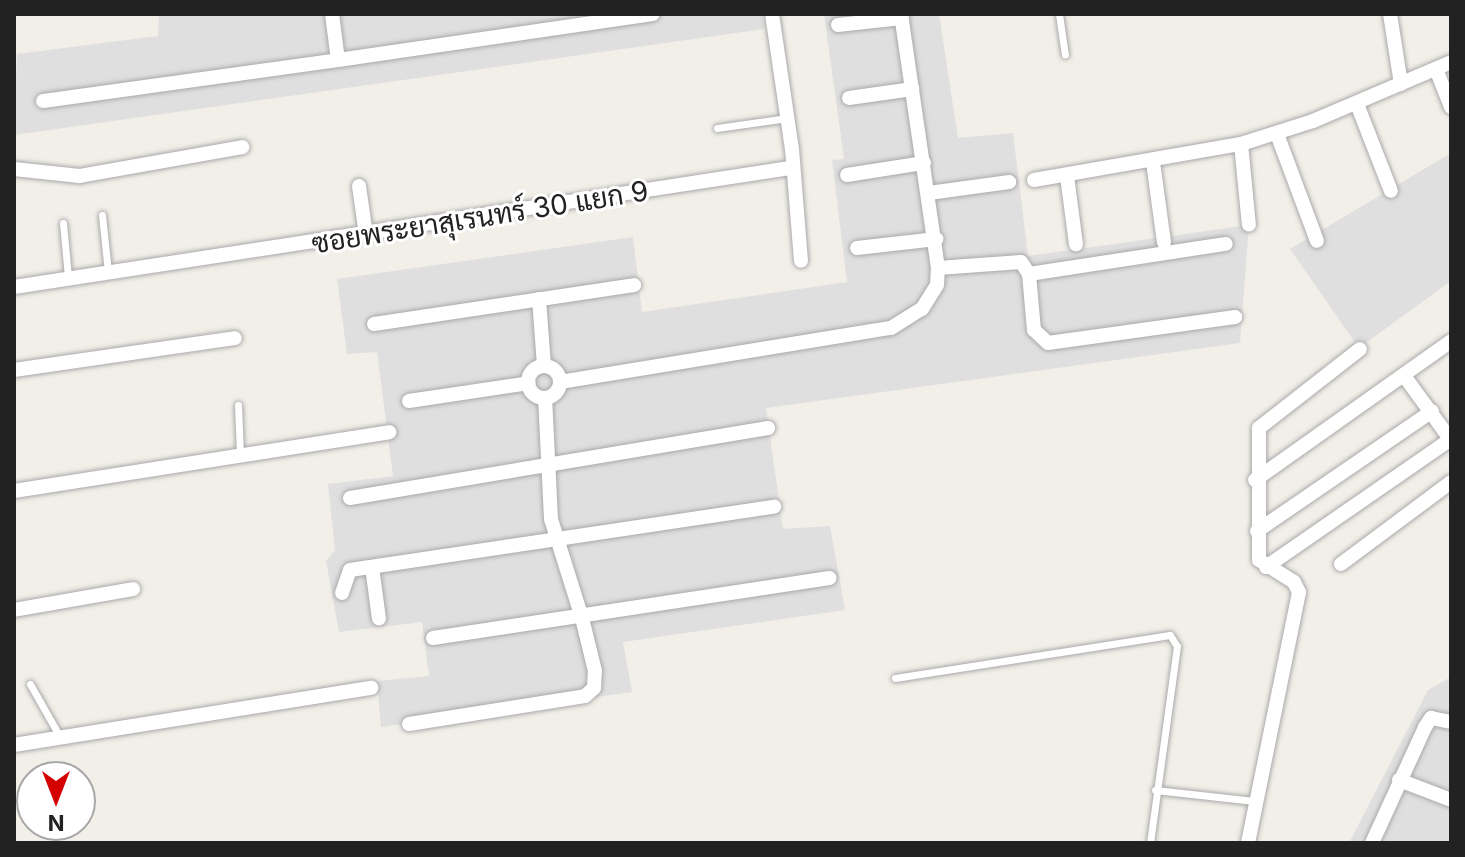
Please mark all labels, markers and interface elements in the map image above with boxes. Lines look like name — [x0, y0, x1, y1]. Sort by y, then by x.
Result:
street label: ซอยพระยาสุเรนทร์ 30 แยก 9 — [309, 174, 651, 260]
north arrow — [16, 761, 96, 841]
text: N — [48, 810, 64, 836]

